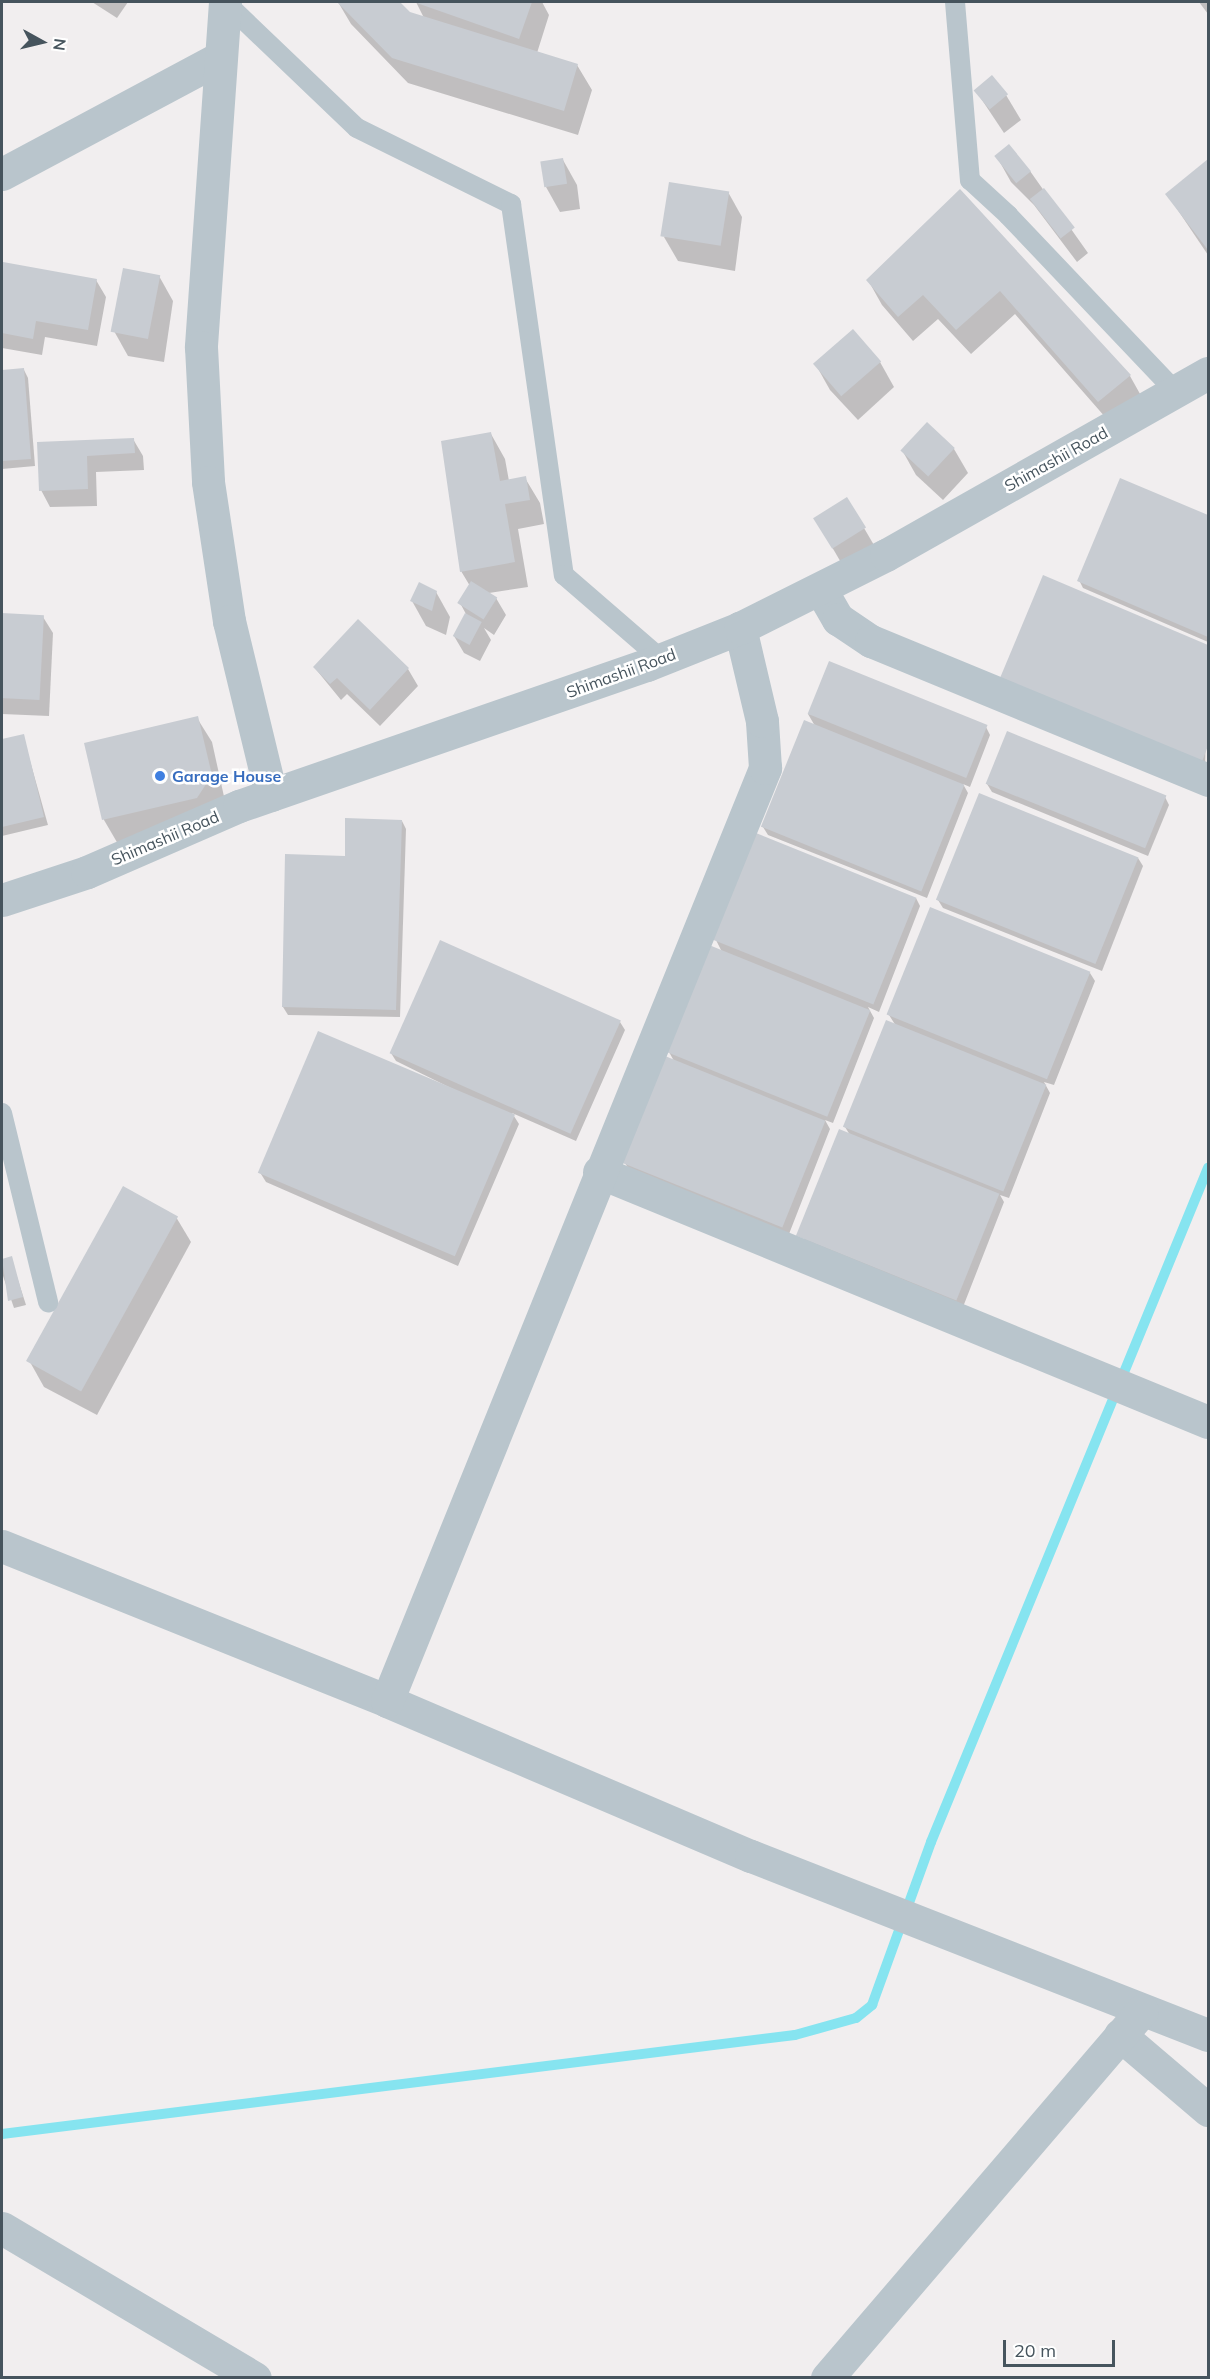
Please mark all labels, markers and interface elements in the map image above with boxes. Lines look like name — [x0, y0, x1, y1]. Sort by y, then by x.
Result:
north arrow — [12, 12, 72, 72]
text: N — [49, 37, 71, 52]
street label: Shimashii Road — [1001, 423, 1111, 495]
street label: Shimashii Road — [564, 644, 678, 702]
place label: Garage House — [172, 766, 281, 786]
marker: Garage House — [153, 769, 167, 783]
street label: Shimashii Road — [108, 807, 222, 869]
scale bar — [1006, 2328, 1118, 2366]
text: 20 m — [1014, 2339, 1056, 2362]

